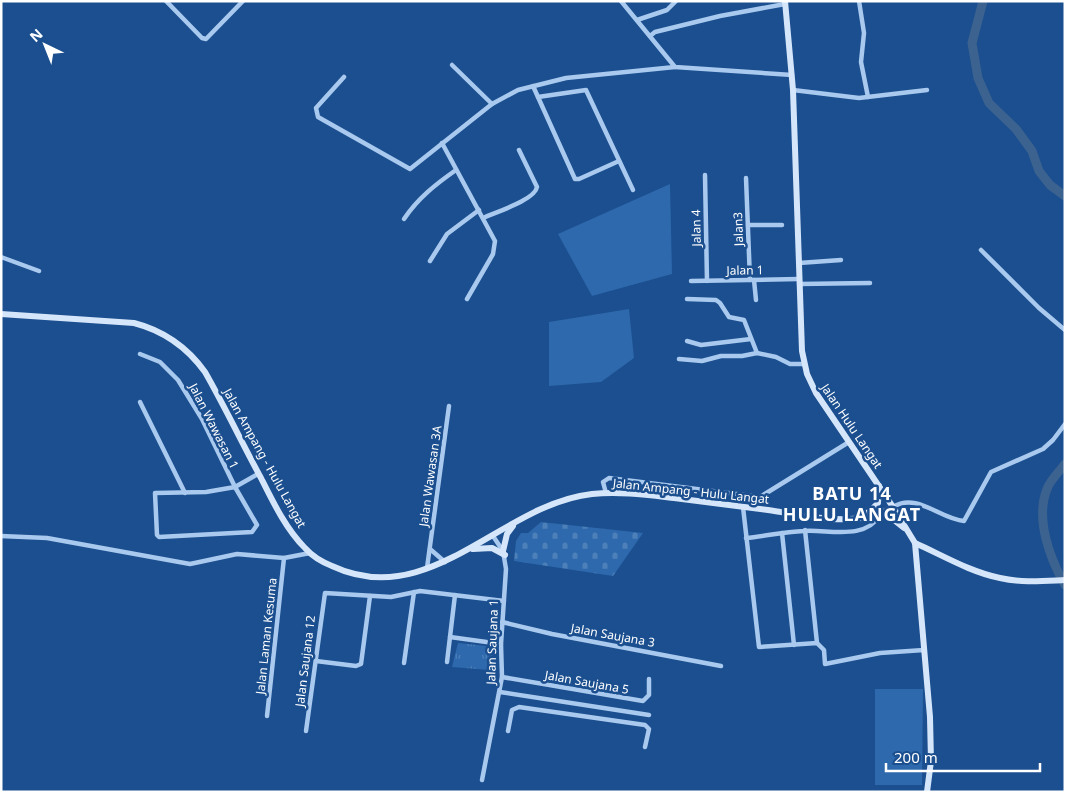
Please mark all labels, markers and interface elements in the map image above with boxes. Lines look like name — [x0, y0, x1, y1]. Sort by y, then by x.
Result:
north arrow — [20, 20, 70, 70]
text: N — [25, 24, 46, 46]
street label: Jalan 4 — [687, 209, 705, 248]
street label: Jalan3 — [729, 212, 747, 247]
street label: Jalan 1 — [725, 261, 764, 279]
street label: Jalan Wawasan 1 — [185, 379, 243, 472]
street label: Jalan Hulu Langat — [817, 379, 887, 472]
street label: Jalan Ampang - Hulu Langat — [219, 384, 311, 531]
street label: Jalan Wawasan 3A — [414, 424, 446, 529]
street label: Jalan Ampang - Hulu Langat — [611, 474, 771, 508]
district label: BATU 14 HULU LANGAT — [783, 481, 921, 526]
street label: Jalan Laman Kesuma — [251, 577, 281, 696]
street label: Jalan Saujana 1 — [482, 599, 502, 686]
street label: Jalan Saujana 12 — [291, 614, 319, 709]
street label: Jalan Saujana 3 — [569, 619, 656, 651]
street label: Jalan Saujana 5 — [543, 666, 630, 698]
scale bar — [886, 740, 1040, 772]
text: 200 m — [894, 747, 938, 767]

